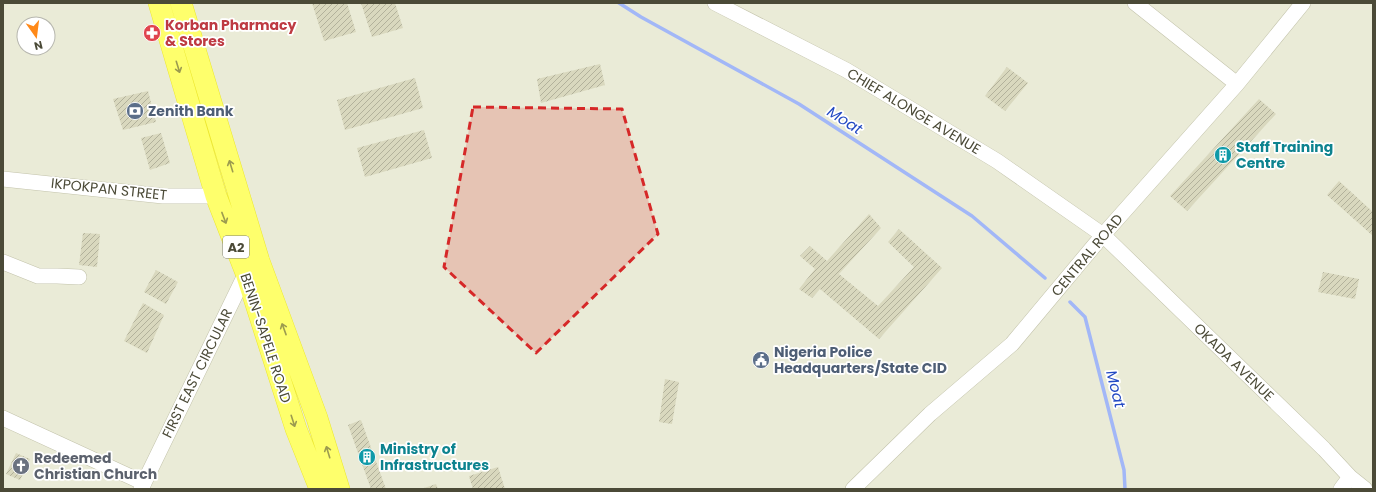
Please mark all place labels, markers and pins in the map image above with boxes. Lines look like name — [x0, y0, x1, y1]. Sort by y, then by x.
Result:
place label: Korban Pharmacy & Stores — [165, 15, 297, 51]
pharmacy icon: Korban Pharmacy & Stores — [142, 23, 162, 43]
bank icon: Zenith Bank — [125, 101, 145, 121]
place label: Zenith Bank — [148, 101, 234, 121]
place label: Staff Training Centre — [1236, 137, 1333, 173]
building icon: Staff Training Centre — [1213, 145, 1233, 165]
place label: Nigeria Police Headquarters/State CID — [774, 342, 947, 378]
public building icon: Nigeria Police Headquarters/State CID — [751, 350, 771, 370]
place label: Ministry of Infrastructures — [380, 439, 489, 475]
building icon: Ministry of Infrastructures — [357, 447, 377, 467]
place label: Redeemed Christian Church — [34, 448, 157, 484]
church icon: Redeemed Christian Church — [11, 456, 31, 476]

